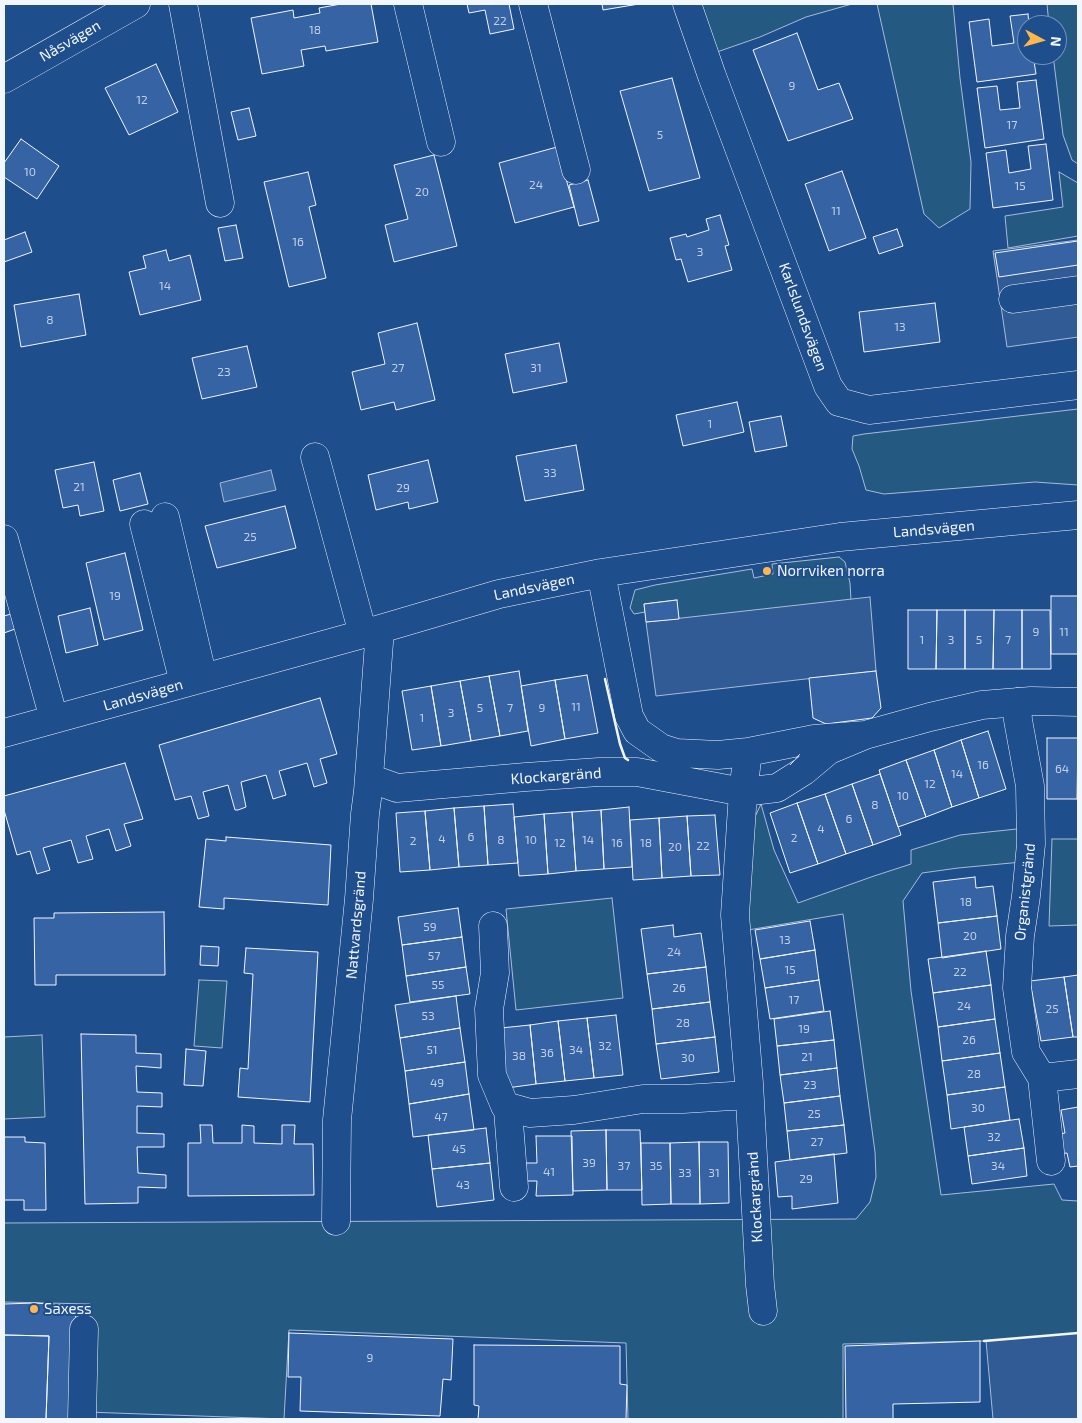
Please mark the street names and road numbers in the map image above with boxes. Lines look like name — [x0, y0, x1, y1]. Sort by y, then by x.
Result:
street label: Nåsvägen — [36, 16, 104, 66]
street label: Karlslundsvägen — [775, 260, 831, 374]
street label: Landsvägen — [892, 516, 976, 542]
street label: Landsvägen — [492, 570, 576, 604]
street label: Landsvägen — [101, 675, 185, 715]
street label: Klockargränd — [510, 764, 602, 788]
street label: Organistgränd — [1011, 842, 1039, 942]
street label: Nattvardsgränd — [342, 870, 370, 980]
street label: Klockargränd — [744, 1151, 766, 1243]

